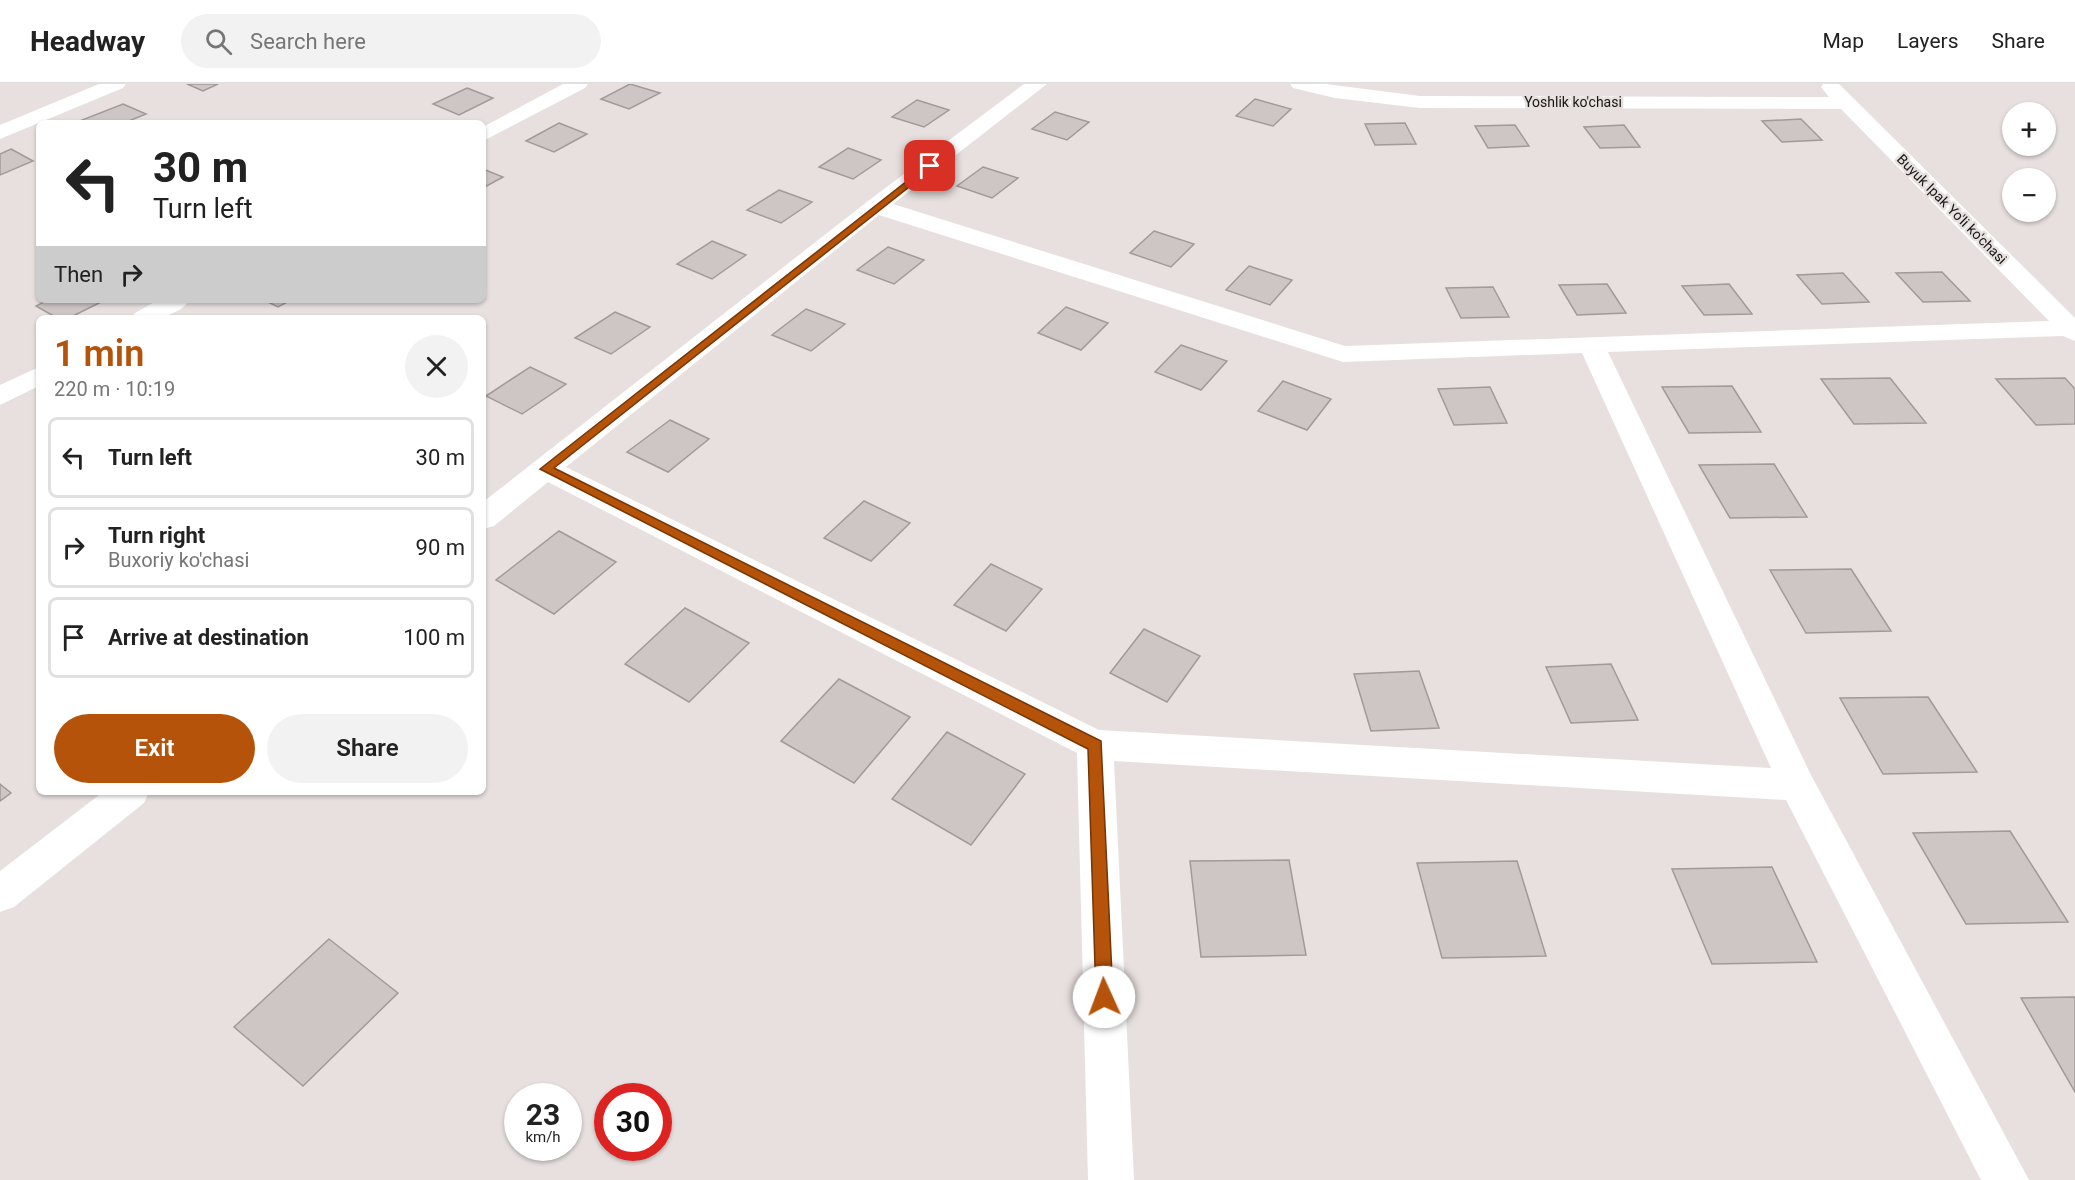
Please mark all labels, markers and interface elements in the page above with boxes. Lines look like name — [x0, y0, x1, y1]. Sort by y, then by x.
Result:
search box — [181, 14, 601, 68]
text: Headway — [30, 25, 145, 58]
icon: search — [202, 25, 235, 58]
text: Search here — [250, 29, 366, 54]
text: Map — [1822, 29, 1864, 53]
text: Layers — [1897, 29, 1958, 53]
text: Share — [1991, 29, 2045, 53]
street label: Yoshlik ko'chasi — [1524, 94, 1622, 110]
map controls — [2002, 102, 2056, 222]
button: + — [2002, 102, 2056, 156]
pin — [904, 140, 955, 191]
text: 30 m — [153, 143, 248, 192]
icon: left — [54, 144, 132, 222]
icon: arrive — [913, 149, 946, 182]
street label: Buyuk Ipak Yo'li ko'chasi — [1894, 151, 2010, 267]
button: − — [2002, 168, 2056, 222]
text: Turn left — [153, 193, 253, 225]
icon: right — [115, 258, 148, 291]
text: Then — [54, 262, 103, 287]
text: 1 min — [54, 333, 144, 375]
button: close — [405, 335, 468, 398]
text: 220 m · 10:19 — [54, 377, 175, 401]
icon: left — [57, 441, 90, 474]
text: Turn left — [108, 445, 192, 470]
text: 30 m — [416, 445, 465, 470]
text: Turn right — [108, 523, 205, 548]
icon: right — [57, 531, 90, 564]
text: 90 m — [416, 535, 465, 560]
text: Buxoriy ko'chasi — [108, 548, 249, 572]
icon: arrive — [57, 621, 90, 654]
text: Arrive at destination — [108, 625, 309, 650]
text: 100 m — [403, 625, 465, 650]
button: Exit — [54, 714, 255, 783]
button: Share — [267, 714, 468, 783]
position arrow — [1072, 965, 1136, 1029]
speed limit sign: 30 — [594, 1083, 672, 1161]
text: 23 — [526, 1097, 560, 1132]
text: km/h — [525, 1128, 561, 1146]

